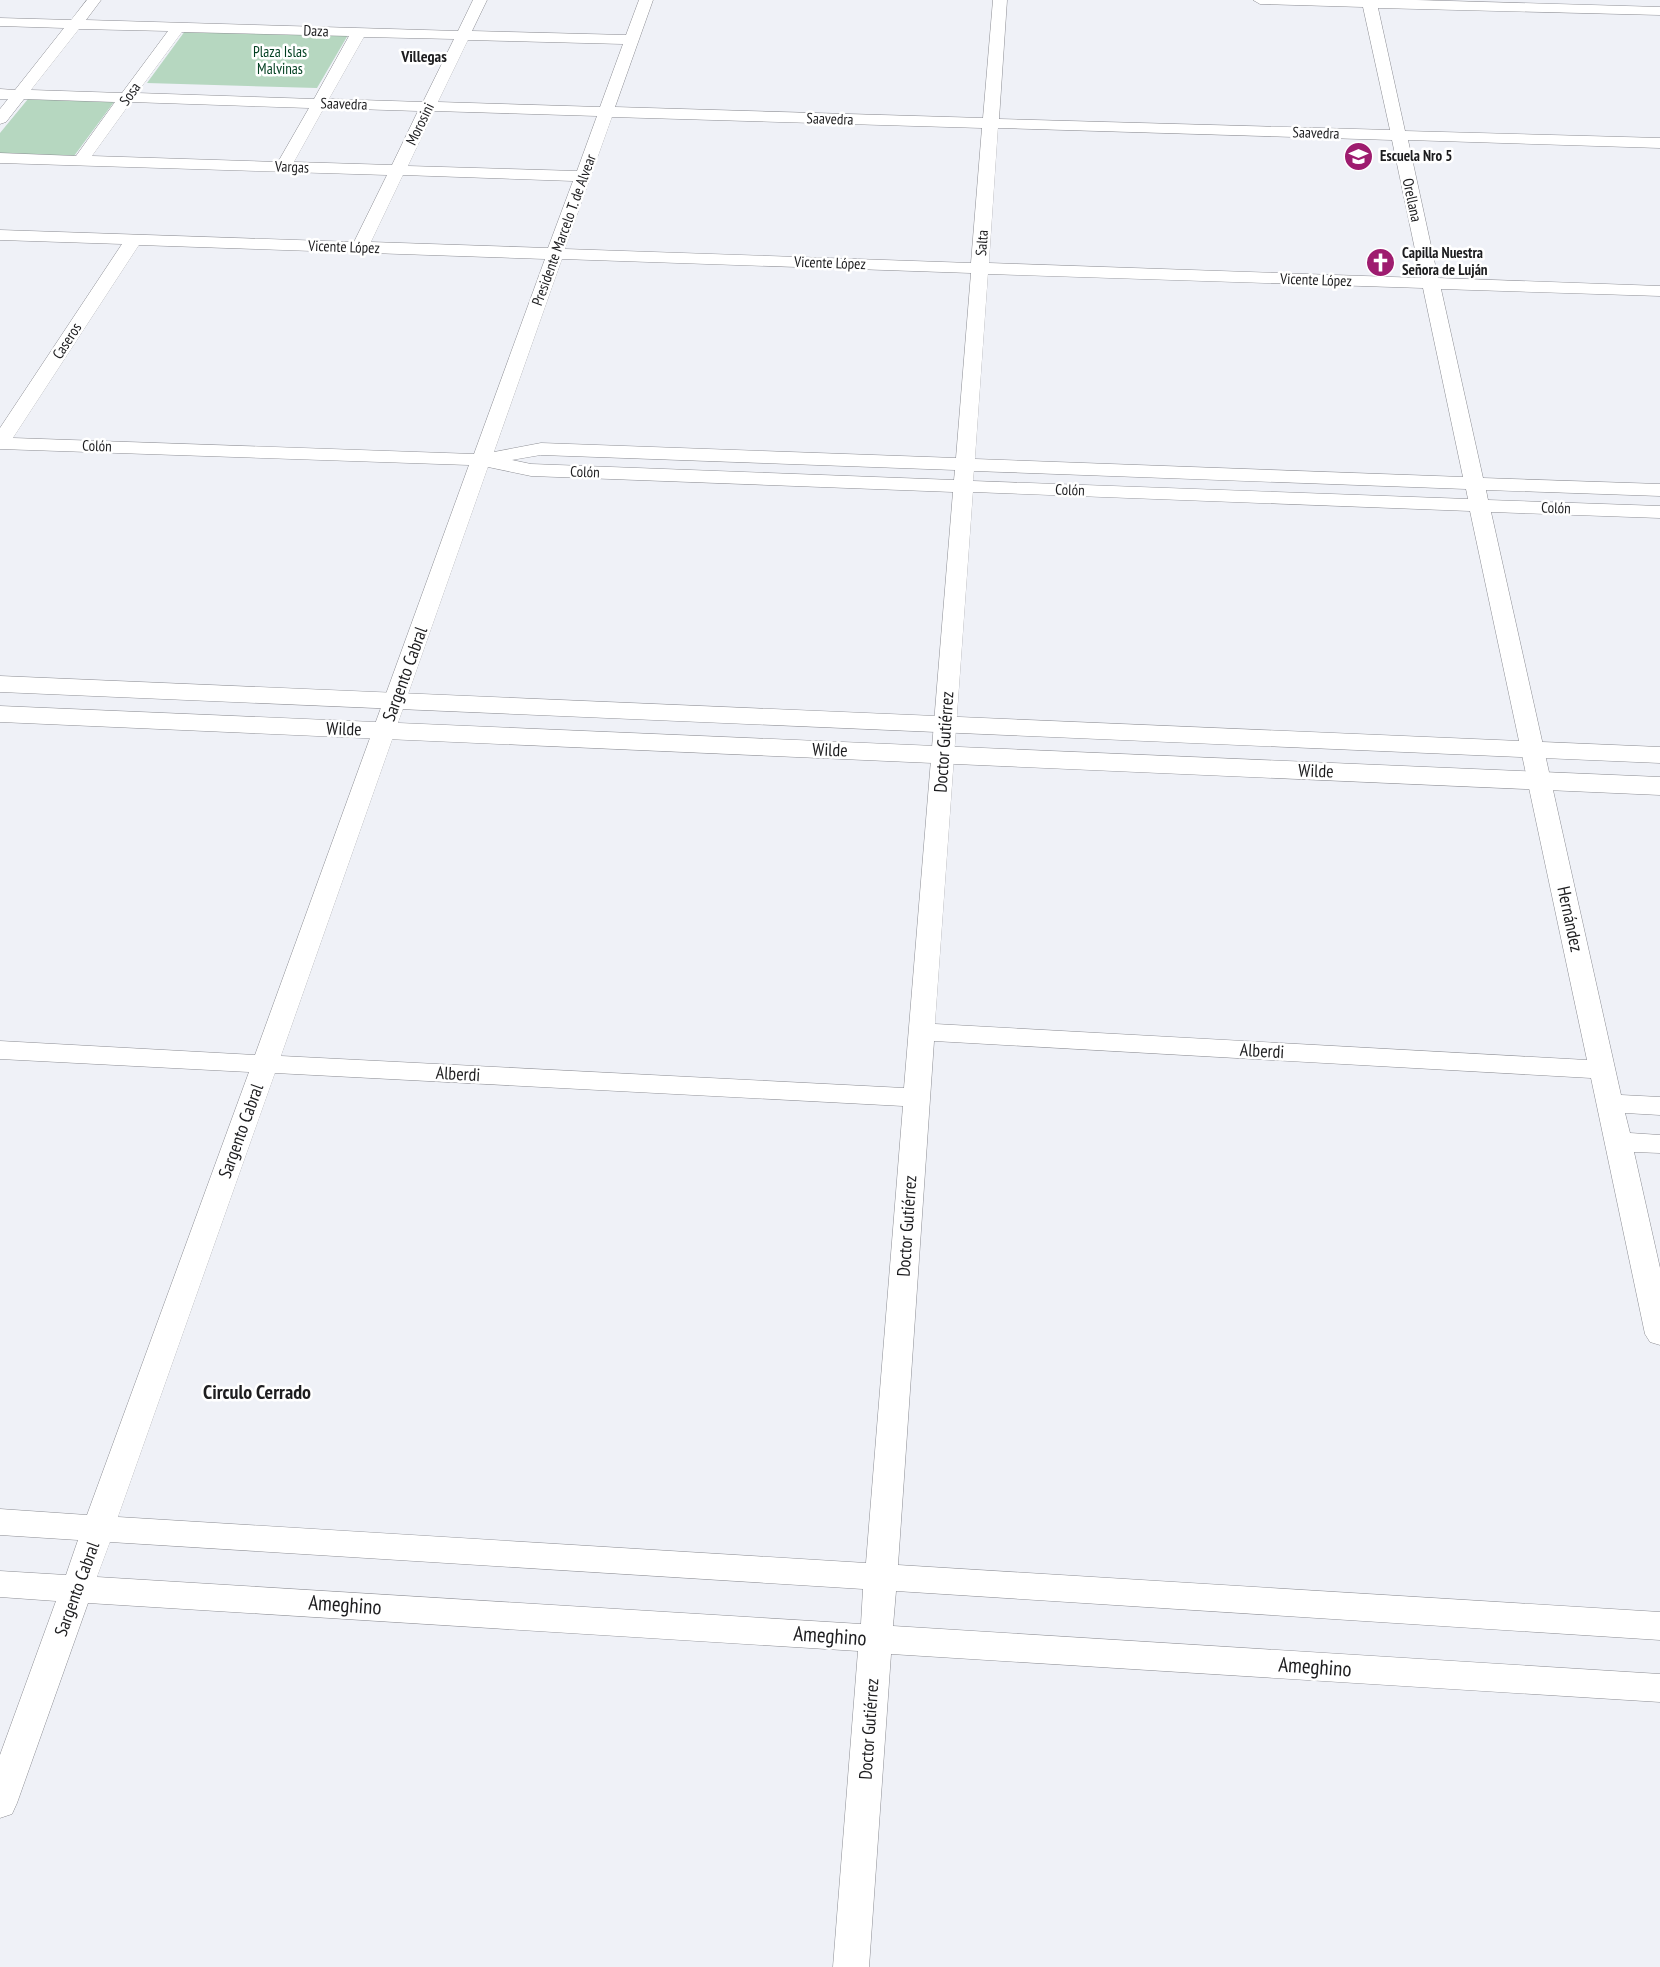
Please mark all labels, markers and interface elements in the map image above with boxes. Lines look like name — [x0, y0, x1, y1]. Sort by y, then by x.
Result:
street label: Daza — [303, 21, 329, 40]
park label: Plaza Islas Malvinas — [253, 42, 307, 78]
district label: Villegas — [400, 46, 447, 66]
street label: Sosa — [115, 78, 144, 109]
street label: Saavedra — [320, 93, 368, 114]
street label: Morosini — [401, 99, 438, 148]
street label: Saavedra — [806, 108, 854, 129]
street label: Saavedra — [1292, 122, 1340, 143]
school or university icon: Escuela Nro 5 — [1343, 140, 1375, 172]
place label: Escuela Nro 5 — [1380, 146, 1452, 165]
street label: Presidente Marcelo T. de Alvear — [527, 151, 600, 308]
street label: Vargas — [274, 156, 309, 177]
street label: Orellana — [1399, 176, 1426, 223]
street label: Salta — [971, 229, 992, 257]
street label: Vicente López — [307, 236, 380, 257]
place label: Capilla Nuestra Señora de Luján — [1402, 243, 1488, 279]
church icon: Capilla Nuestra Señora de Luján — [1365, 246, 1397, 278]
street label: Vicente López — [793, 252, 866, 273]
street label: Vicente López — [1279, 269, 1352, 290]
street label: Caseros — [48, 319, 85, 363]
street label: Colón — [82, 435, 112, 456]
street label: Colón — [570, 461, 600, 482]
street label: Colón — [1055, 479, 1085, 500]
street label: Colón — [1541, 497, 1571, 518]
street label: Sargento Cabral — [377, 623, 432, 724]
street label: Doctor Gutiérrez — [928, 691, 959, 793]
street label: Wilde — [326, 716, 362, 741]
street label: Wilde — [812, 737, 848, 762]
street label: Wilde — [1298, 758, 1334, 783]
street label: Hernández — [1552, 884, 1589, 954]
street label: Alberdi — [1239, 1038, 1285, 1063]
street label: Alberdi — [435, 1061, 481, 1086]
street label: Sargento Cabral — [213, 1080, 268, 1181]
street label: Doctor Gutiérrez — [891, 1175, 922, 1277]
district label: Circulo Cerrado — [203, 1379, 311, 1405]
street label: Sargento Cabral — [49, 1538, 104, 1639]
street label: Ameghino — [308, 1588, 383, 1621]
street label: Ameghino — [793, 1619, 868, 1652]
street label: Ameghino — [1278, 1650, 1353, 1683]
street label: Doctor Gutiérrez — [853, 1678, 884, 1780]

